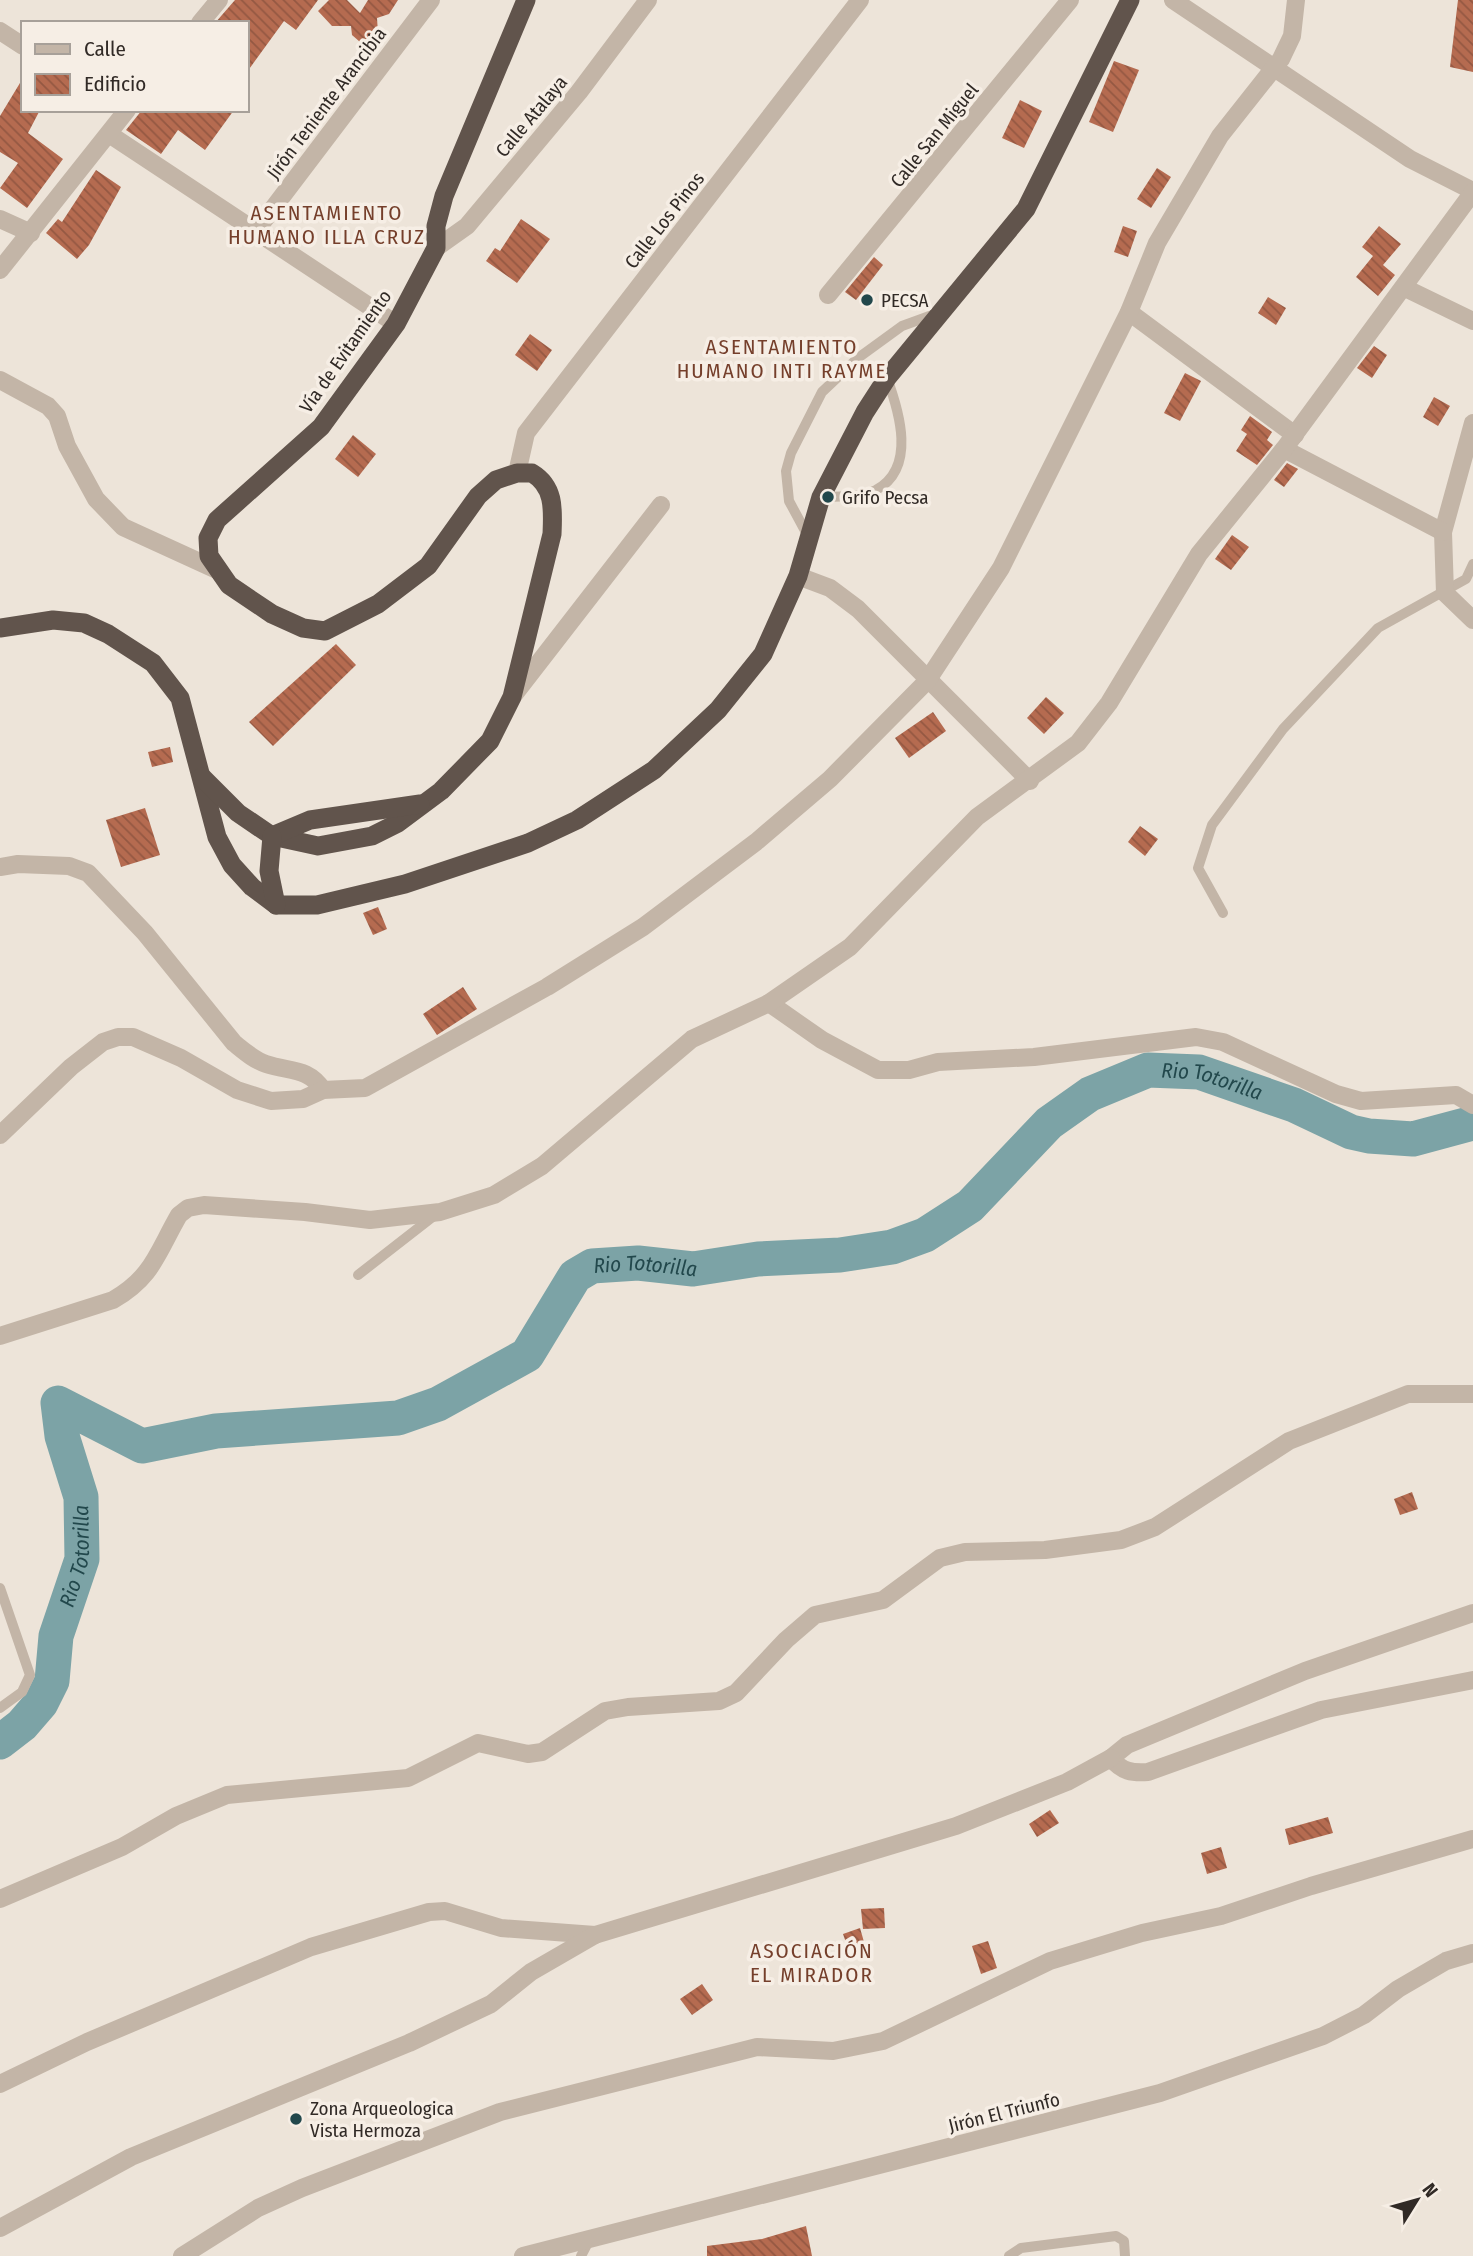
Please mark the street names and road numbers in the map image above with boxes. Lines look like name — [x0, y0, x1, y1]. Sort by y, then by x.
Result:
street label: Jirón Teniente Arancibia — [262, 23, 391, 184]
street label: Calle Atalaya — [491, 71, 572, 162]
street label: Calle San Miguel — [885, 79, 983, 192]
street label: Calle Los Pinos — [620, 168, 709, 273]
street label: Vía de Evitamiento — [295, 286, 396, 417]
street label: Jirón El Triunfo — [946, 2088, 1062, 2137]

